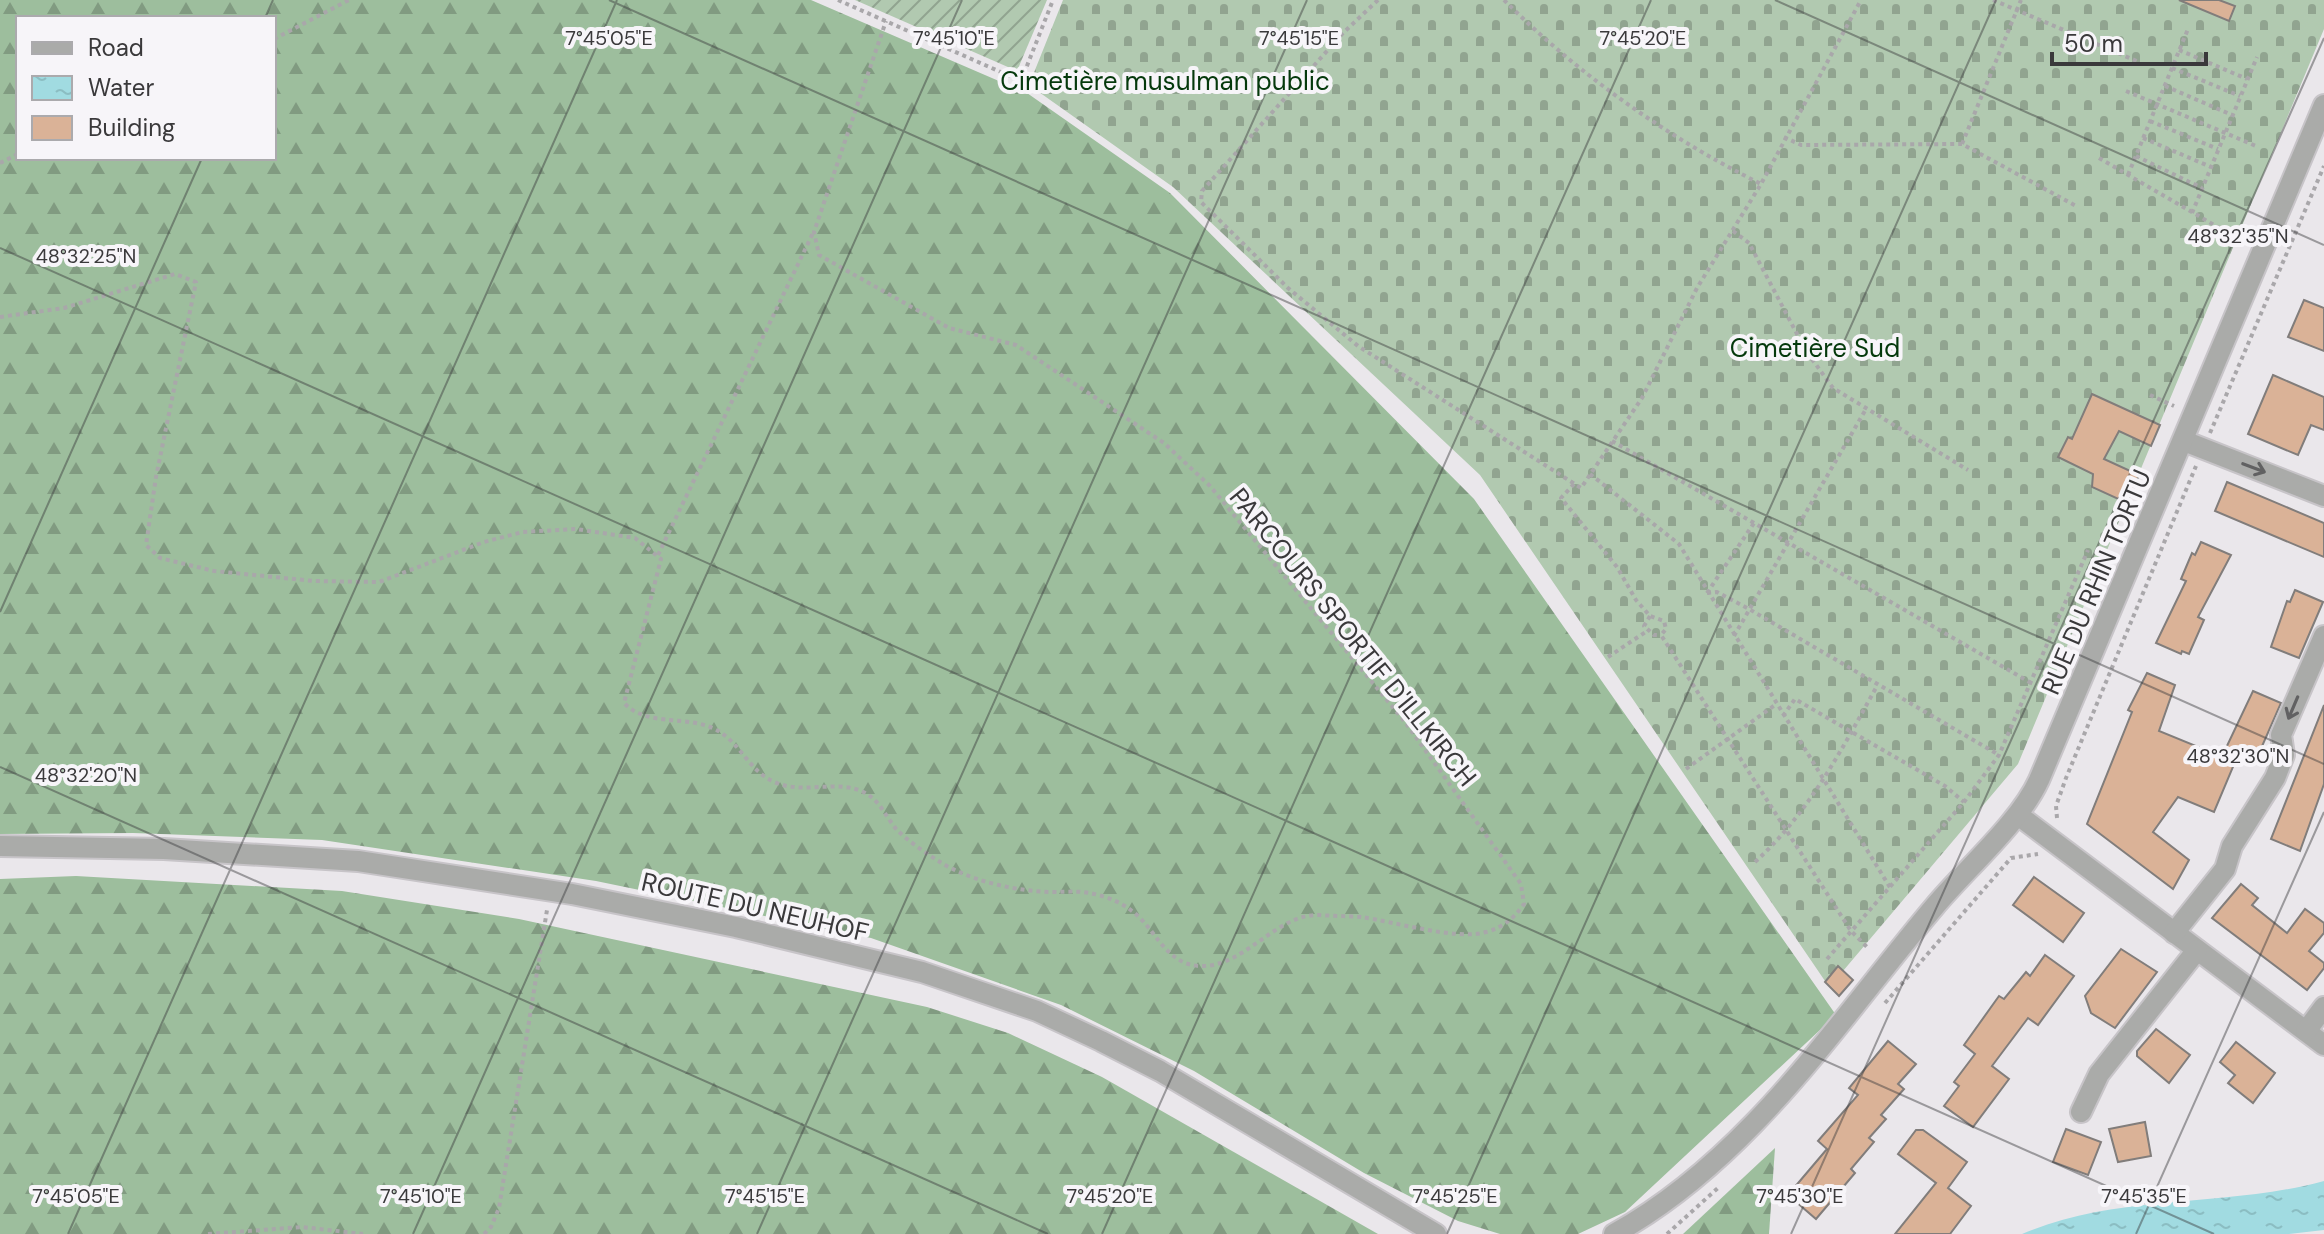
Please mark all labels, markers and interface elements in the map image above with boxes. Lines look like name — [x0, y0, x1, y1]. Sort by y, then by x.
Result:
legend — [16, 16, 276, 160]
scale bar — [2052, 16, 2206, 66]
text: 7°45'05"E — [565, 25, 653, 51]
text: 7°45'10"E — [913, 25, 995, 51]
text: 7°45'15"E — [1259, 25, 1339, 51]
text: 7°45'20"E — [1600, 25, 1686, 51]
text: 50 m — [2064, 28, 2123, 59]
text: Road — [88, 32, 144, 63]
park label: Cimetière musulman public — [1000, 64, 1330, 98]
text: Water — [88, 72, 154, 103]
text: Building — [88, 112, 175, 143]
text: 48°32'35"N — [2188, 223, 2289, 249]
text: 48°32'25"N — [36, 243, 136, 269]
park label: Cimetière Sud — [1730, 331, 1900, 365]
one-way arrow — [2241, 462, 2266, 476]
street label: RUE DU RHIN TORTU — [2033, 464, 2159, 700]
street label: PARCOURS SPORTIF D'ILLKIRCH — [1222, 481, 1484, 793]
one-way arrow — [2285, 695, 2300, 720]
text: 48°32'30"N — [2187, 743, 2289, 769]
text: 48°32'20"N — [35, 762, 137, 788]
street label: ROUTE DU NEUHOF — [638, 864, 872, 950]
text: 7°45'05"E — [32, 1183, 120, 1209]
text: 7°45'10"E — [380, 1183, 462, 1209]
text: 7°45'15"E — [725, 1183, 805, 1209]
text: 7°45'20"E — [1067, 1183, 1153, 1209]
text: 7°45'25"E — [1412, 1183, 1498, 1209]
text: 7°45'30"E — [1756, 1183, 1844, 1209]
text: 7°45'35"E — [2101, 1183, 2187, 1209]

